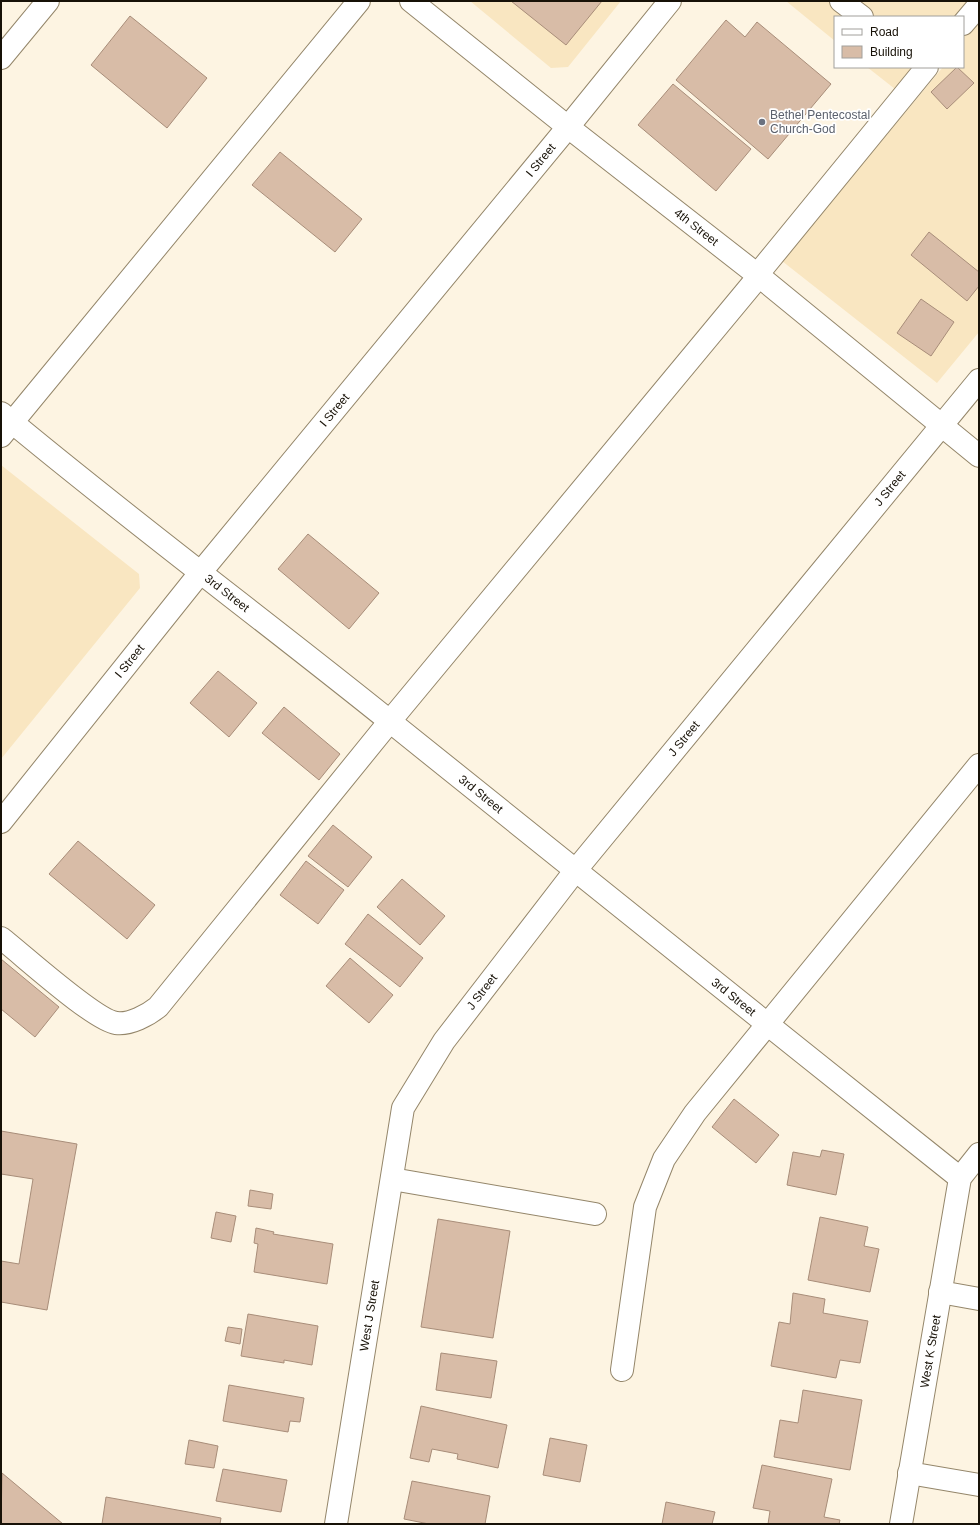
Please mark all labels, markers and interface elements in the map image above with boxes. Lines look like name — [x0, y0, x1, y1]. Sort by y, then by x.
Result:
legend — [834, 16, 964, 68]
text: Road — [870, 25, 899, 39]
text: Building — [870, 45, 913, 59]
place label: Bethel Pentecostal Church-God — [770, 108, 870, 136]
marker: Bethel Pentecostal Church-God — [757, 117, 767, 127]
street label: I Street — [523, 140, 559, 180]
street label: 4th Street — [671, 206, 722, 249]
street label: I Street — [317, 390, 353, 429]
street label: J Street — [871, 467, 909, 509]
street label: 3rd Street — [202, 571, 253, 615]
street label: I Street — [112, 641, 148, 681]
street label: J Street — [665, 718, 703, 759]
street label: 3rd Street — [456, 772, 506, 817]
street label: J Street — [464, 971, 500, 1012]
street label: 3rd Street — [709, 975, 759, 1019]
street label: West J Street — [357, 1278, 382, 1352]
street label: West K Street — [917, 1313, 944, 1389]

